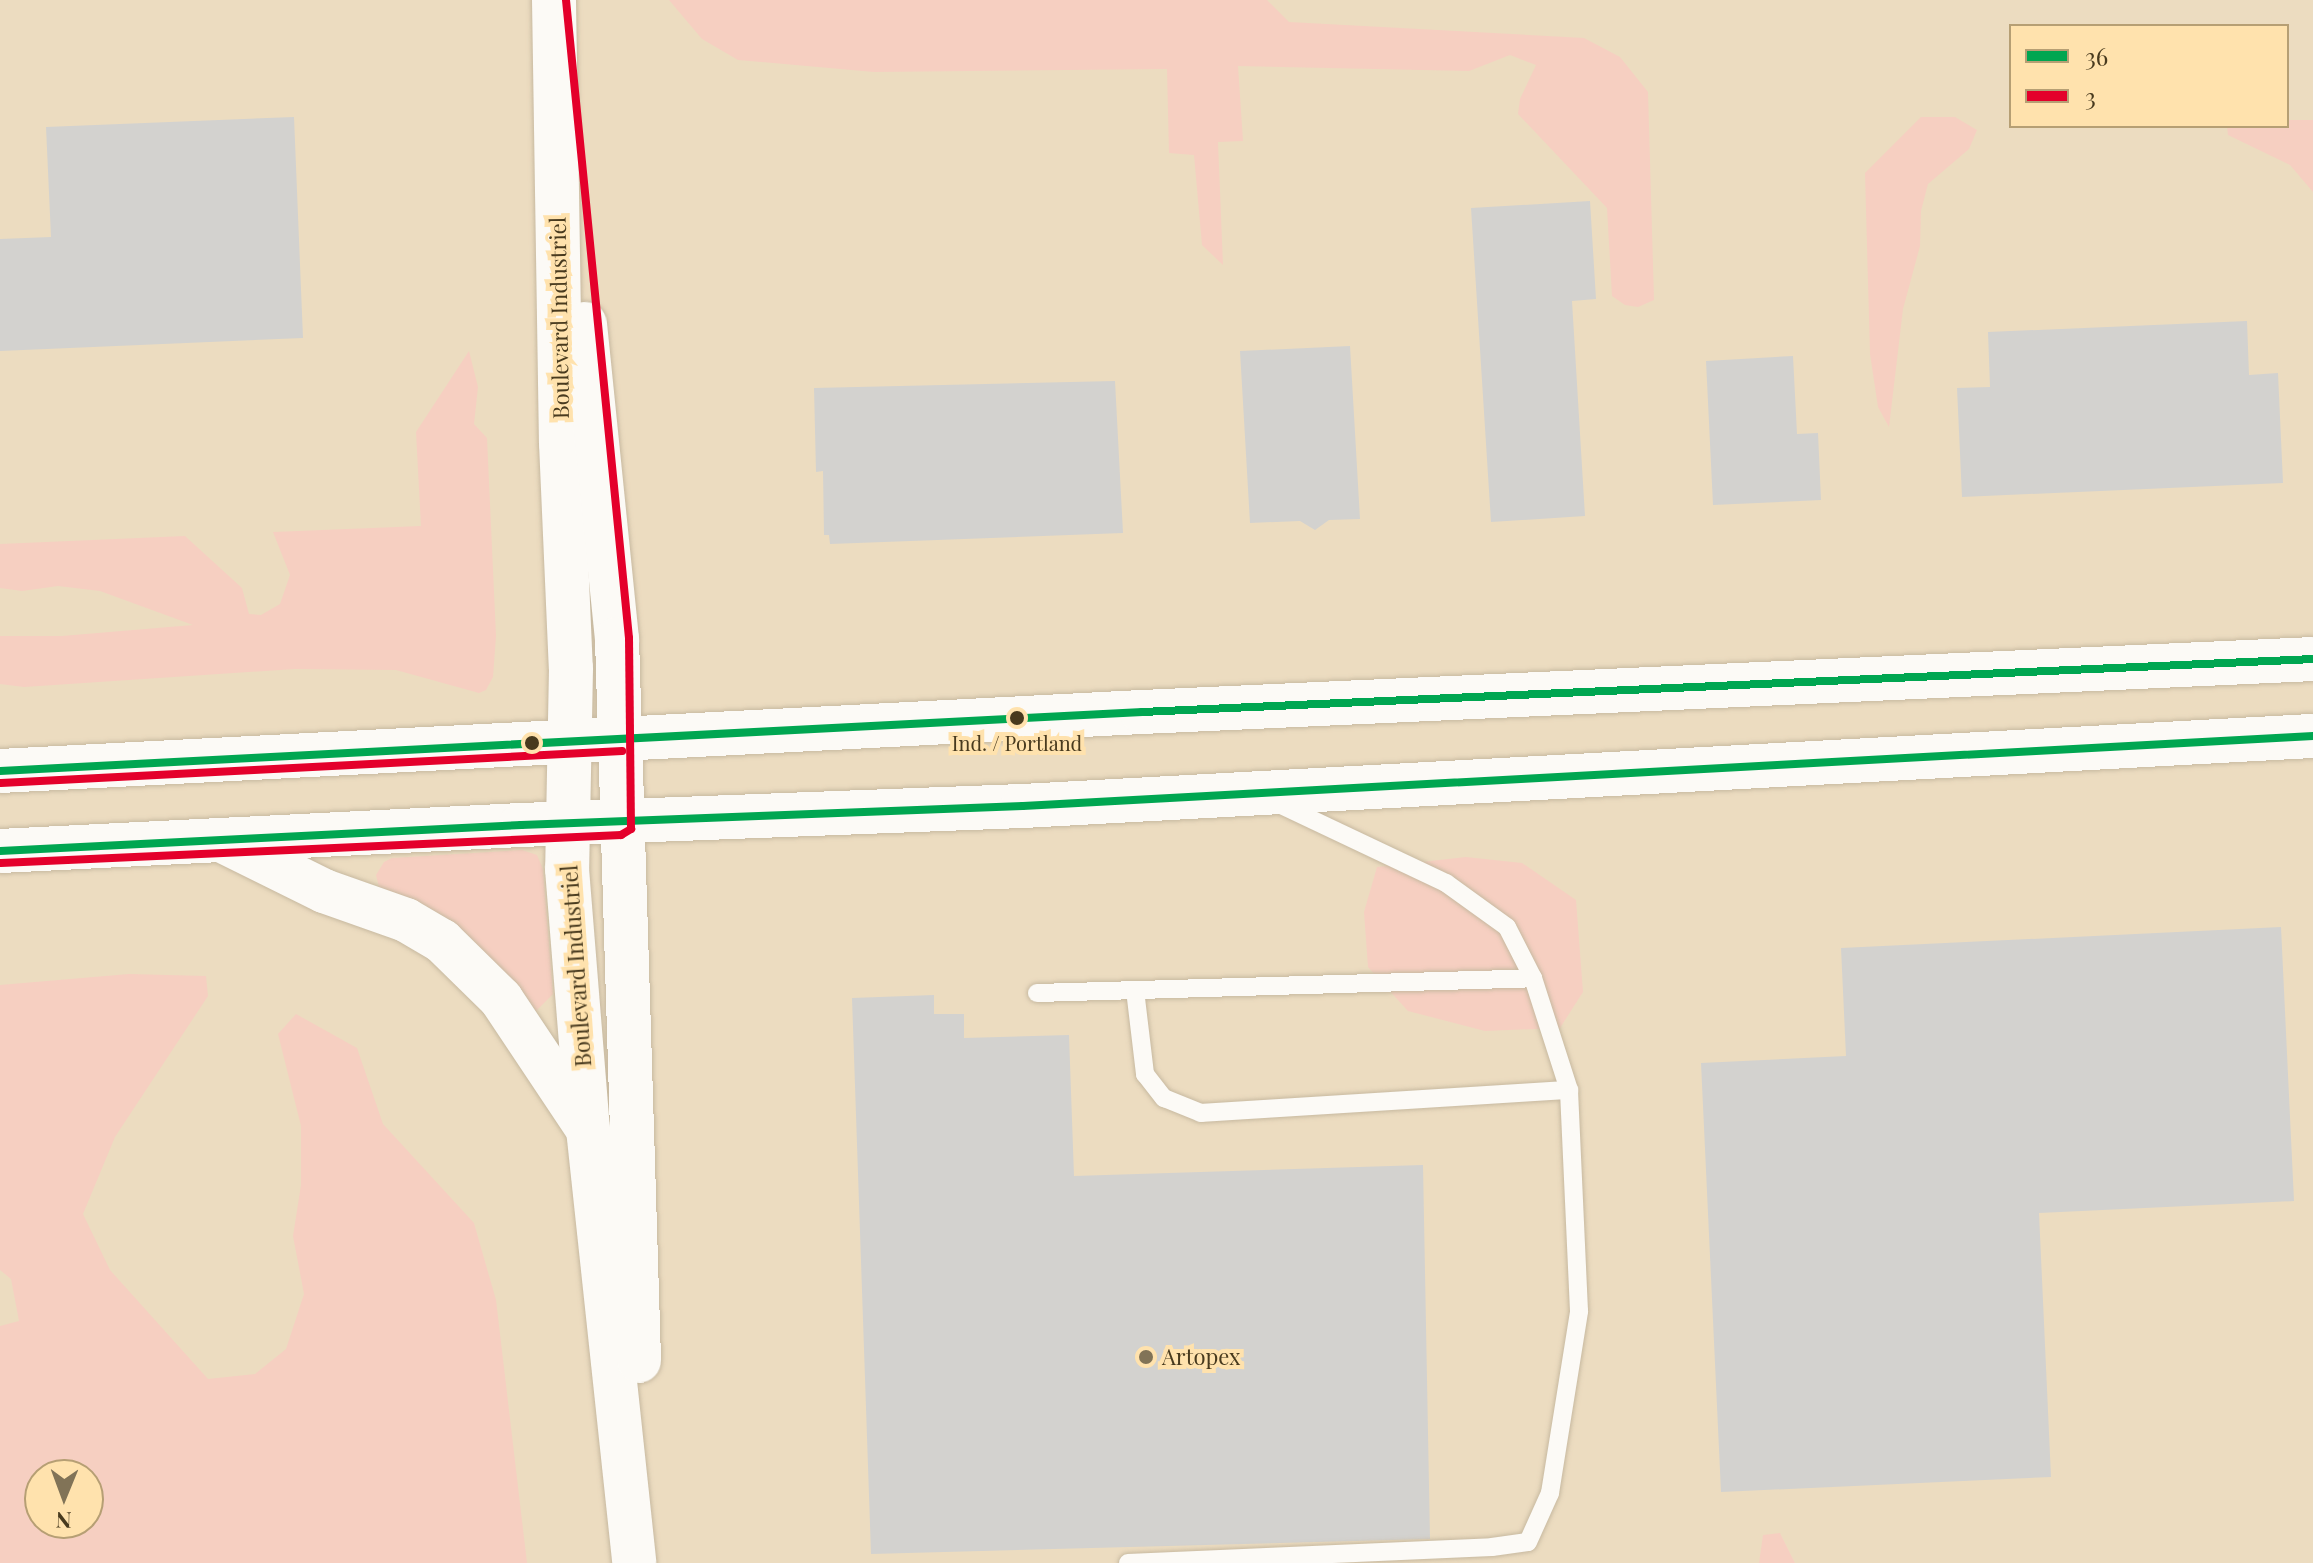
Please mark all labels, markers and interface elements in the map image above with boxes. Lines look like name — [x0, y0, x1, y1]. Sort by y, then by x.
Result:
legend — [2009, 24, 2289, 128]
text: 36 — [2085, 40, 2108, 72]
text: 3 — [2085, 80, 2096, 112]
street label: Boulevard Industriel — [544, 217, 574, 419]
marker: Ind. / Portland — [1009, 710, 1025, 726]
place label: Ind. / Portland — [952, 730, 1082, 754]
unlabelled marker — [524, 735, 540, 751]
street label: Boulevard Industriel — [556, 864, 596, 1068]
place label: Artopex — [1162, 1344, 1241, 1370]
marker: Artopex — [1137, 1348, 1155, 1366]
north arrow — [24, 1459, 104, 1539]
text: N — [55, 1506, 72, 1536]

